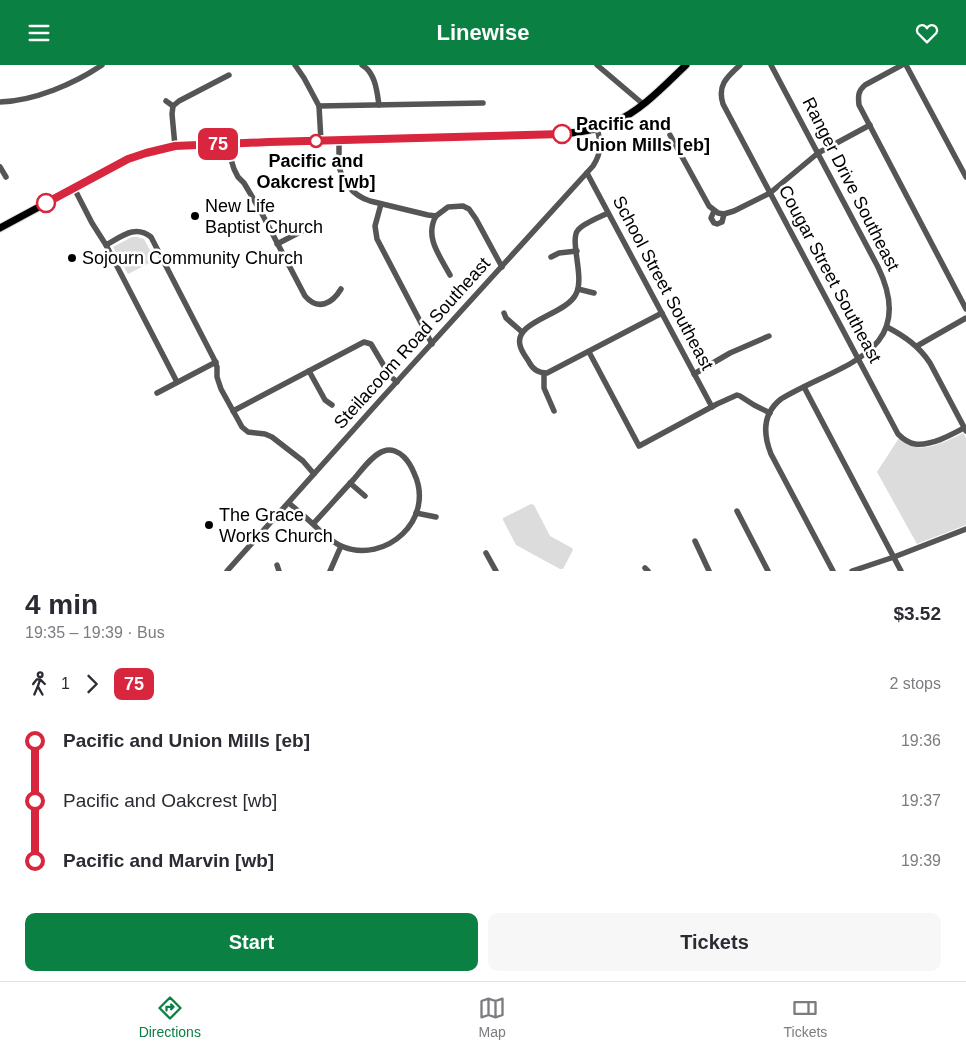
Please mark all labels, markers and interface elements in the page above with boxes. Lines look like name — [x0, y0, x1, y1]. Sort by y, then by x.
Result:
icon: menu — [25, 19, 53, 47]
icon: heart — [913, 19, 941, 47]
text: Linewise — [437, 20, 529, 45]
street label: Ranger Drive Southeast — [798, 94, 904, 274]
place label: Pacific and Union Mills [eb] — [576, 114, 710, 155]
marker: Pacific and Union Mills [eb] — [552, 124, 572, 144]
line badge: 75 — [196, 128, 240, 160]
text: 75 — [208, 134, 228, 154]
marker: Pacific and Oakcrest [wb] — [309, 134, 323, 148]
place label: Pacific and Oakcrest [wb] — [256, 151, 376, 192]
street label: Cougar Street Southeast — [775, 182, 885, 366]
unlabelled marker — [36, 193, 56, 213]
street label: School Street Southeast — [609, 193, 717, 373]
place label: New Life Baptist Church — [205, 196, 323, 237]
marker: New Life Baptist Church — [189, 210, 201, 222]
place label: Sojourn Community Church — [82, 248, 303, 268]
marker: Sojourn Community Church — [66, 252, 78, 264]
street label: Steilacoom Road Southeast — [330, 253, 494, 433]
place label: The Grace Works Church — [219, 505, 333, 546]
marker: The Grace Works Church — [203, 519, 215, 531]
text: 4 min — [25, 589, 98, 620]
text: $3.52 — [893, 603, 941, 624]
text: 19:35 – 19:39 · Bus — [25, 624, 165, 641]
icon: walk — [25, 670, 53, 698]
icon: forward — [78, 670, 106, 698]
text: 75 — [124, 674, 144, 694]
text: 1 — [61, 675, 70, 692]
text: 2 stops — [889, 675, 941, 692]
text: Pacific and Union Mills [eb] — [63, 730, 310, 751]
text: 19:36 — [901, 732, 941, 749]
text: Pacific and Oakcrest [wb] — [63, 790, 277, 811]
text: 19:37 — [901, 792, 941, 809]
text: Pacific and Marvin [wb] — [63, 850, 274, 871]
text: 19:39 — [901, 852, 941, 869]
button: Start — [25, 913, 478, 971]
button: Tickets — [488, 913, 941, 971]
tab: Directions — [139, 994, 201, 1040]
tab: Map — [478, 994, 506, 1040]
tab: Tickets — [783, 994, 827, 1040]

